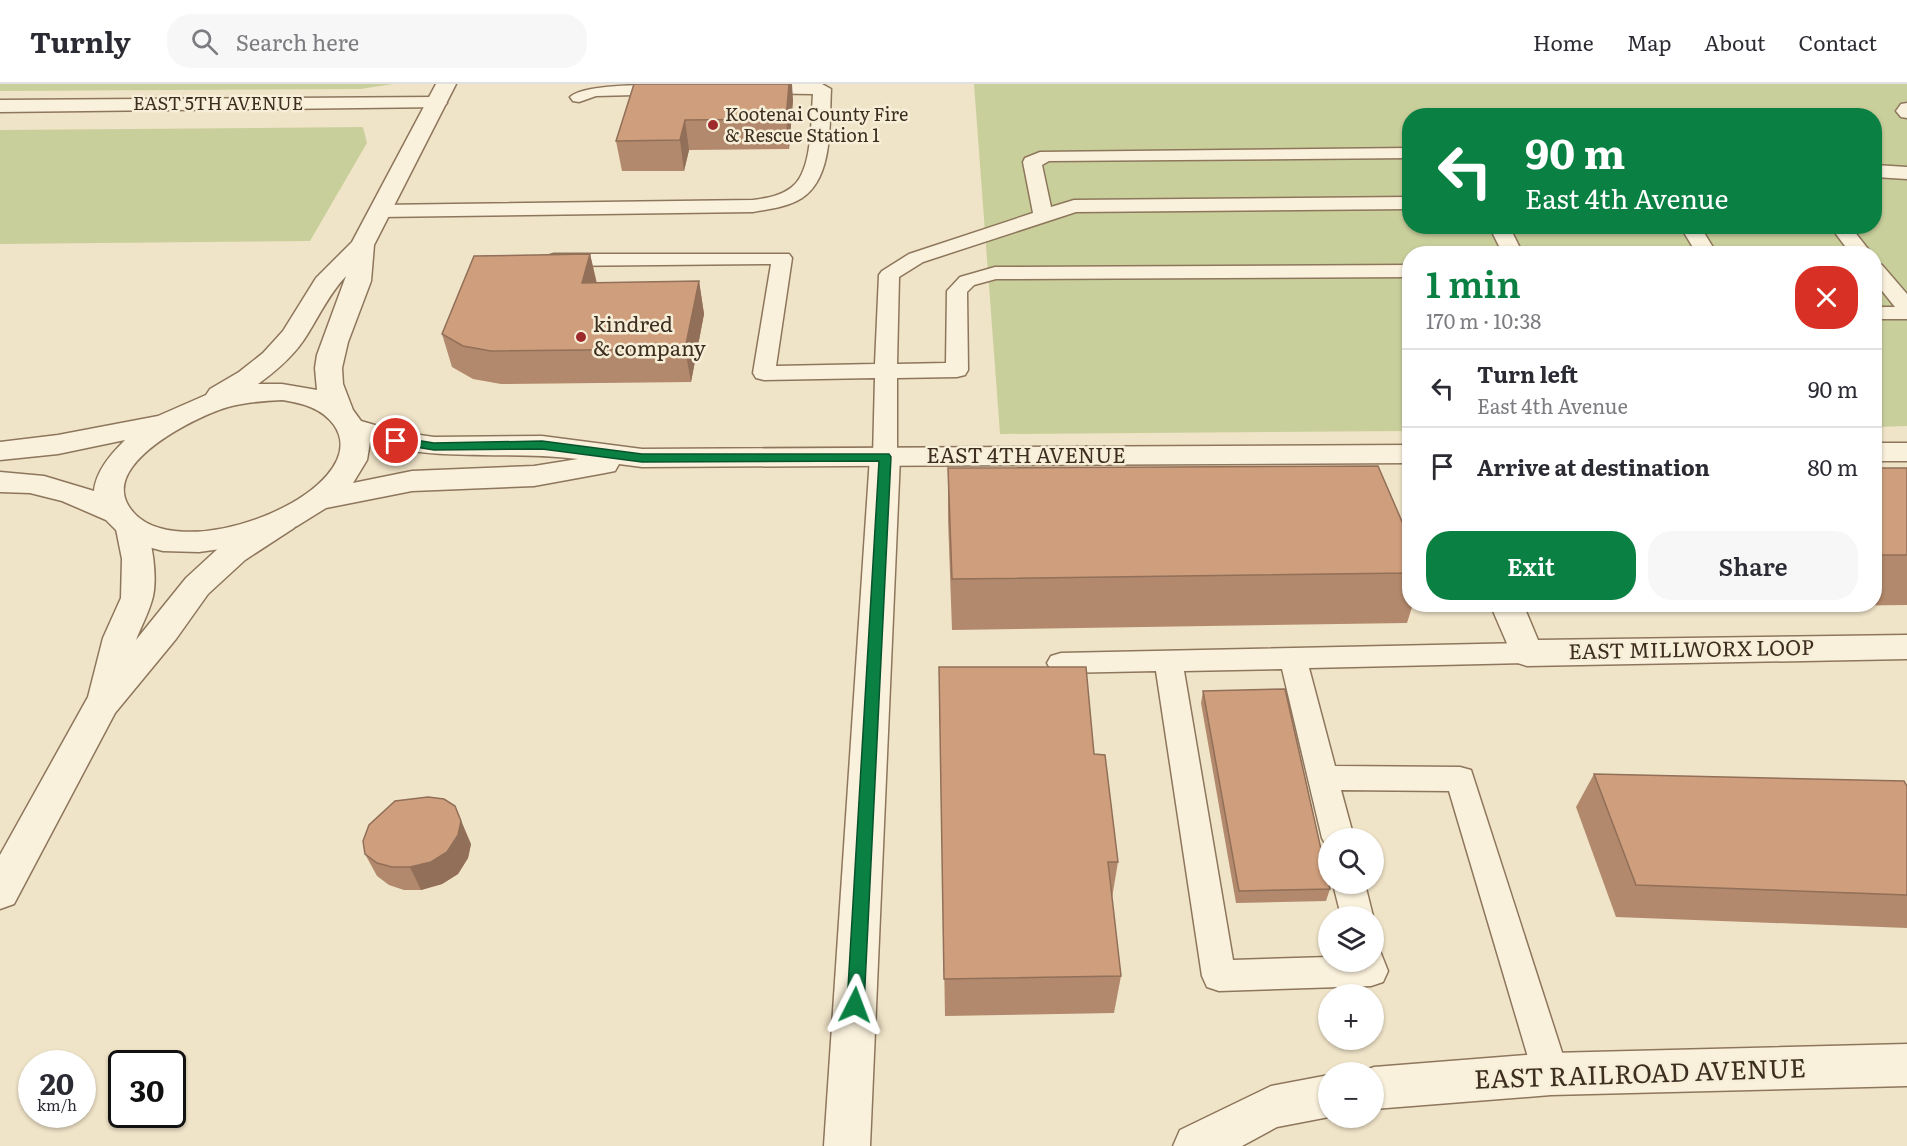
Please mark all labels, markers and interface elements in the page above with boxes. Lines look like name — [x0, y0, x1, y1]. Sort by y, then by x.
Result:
search box — [167, 14, 587, 68]
text: Turnly — [30, 20, 131, 62]
icon: search — [188, 25, 221, 58]
text: Search here — [236, 25, 359, 58]
text: Home — [1533, 26, 1594, 57]
text: Map — [1627, 26, 1671, 57]
text: About — [1704, 26, 1766, 57]
text: Contact — [1799, 26, 1877, 57]
street label: EAST 5TH AVENUE — [133, 89, 303, 116]
place label: Kootenai County Fire & Rescue Station 1 — [725, 100, 908, 148]
marker: Kootenai County Fire & Rescue Station 1 — [706, 118, 720, 132]
text: 90 m — [1525, 120, 1625, 182]
icon: left — [1426, 132, 1504, 210]
text: East 4th Avenue — [1525, 177, 1729, 217]
text: 1 min — [1426, 256, 1521, 309]
button: close — [1795, 266, 1858, 329]
text: 170 m · 10:38 — [1426, 305, 1541, 335]
place label: kindred & company — [593, 307, 707, 362]
marker: kindred & company — [574, 330, 588, 344]
text: Turn left — [1477, 357, 1578, 390]
icon: left — [1426, 372, 1459, 405]
text: 90 m — [1808, 372, 1858, 405]
text: East 4th Avenue — [1477, 390, 1628, 420]
pin — [370, 415, 421, 466]
icon: arrive — [379, 424, 412, 457]
street label: EAST 4TH AVENUE — [926, 438, 1126, 469]
icon: arrive — [1426, 450, 1459, 483]
text: Arrive at destination — [1477, 450, 1710, 483]
text: 80 m — [1807, 450, 1858, 483]
button: Exit — [1426, 531, 1636, 600]
button: Share — [1648, 531, 1858, 600]
street label: EAST MILLWORX LOOP — [1568, 630, 1814, 665]
map controls — [1318, 828, 1384, 1128]
button: search — [1318, 828, 1384, 894]
button: layers — [1318, 906, 1384, 972]
position arrow — [823, 973, 887, 1037]
button: + — [1318, 984, 1384, 1050]
street label: EAST RAILROAD AVENUE — [1473, 1046, 1807, 1097]
speed limit sign: 30 — [108, 1050, 186, 1128]
text: 20 — [40, 1060, 74, 1104]
button: − — [1318, 1062, 1384, 1128]
text: km/h — [37, 1093, 77, 1116]

